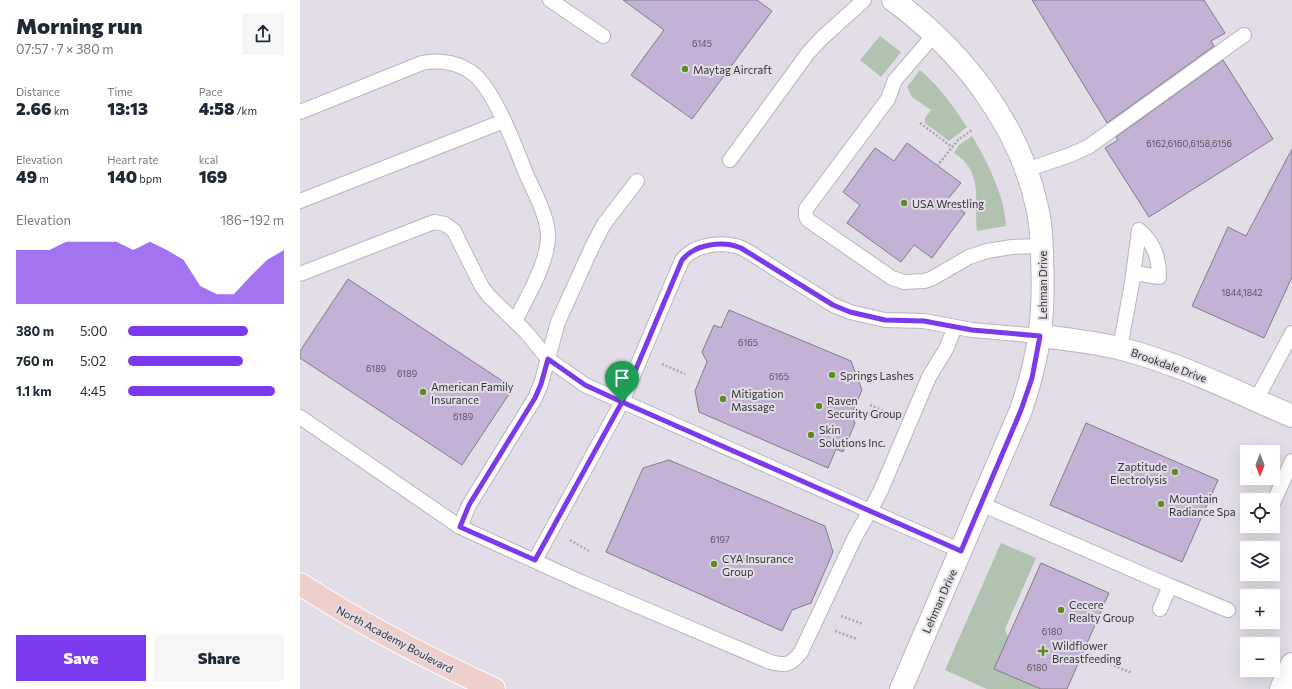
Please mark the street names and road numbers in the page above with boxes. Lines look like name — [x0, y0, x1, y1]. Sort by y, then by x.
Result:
street label: Lehman Drive — [1036, 250, 1049, 319]
street label: Brookdale Drive — [1129, 345, 1209, 385]
street label: Lehman Drive — [919, 567, 959, 635]
street label: North Academy Boulevard — [334, 603, 456, 675]

